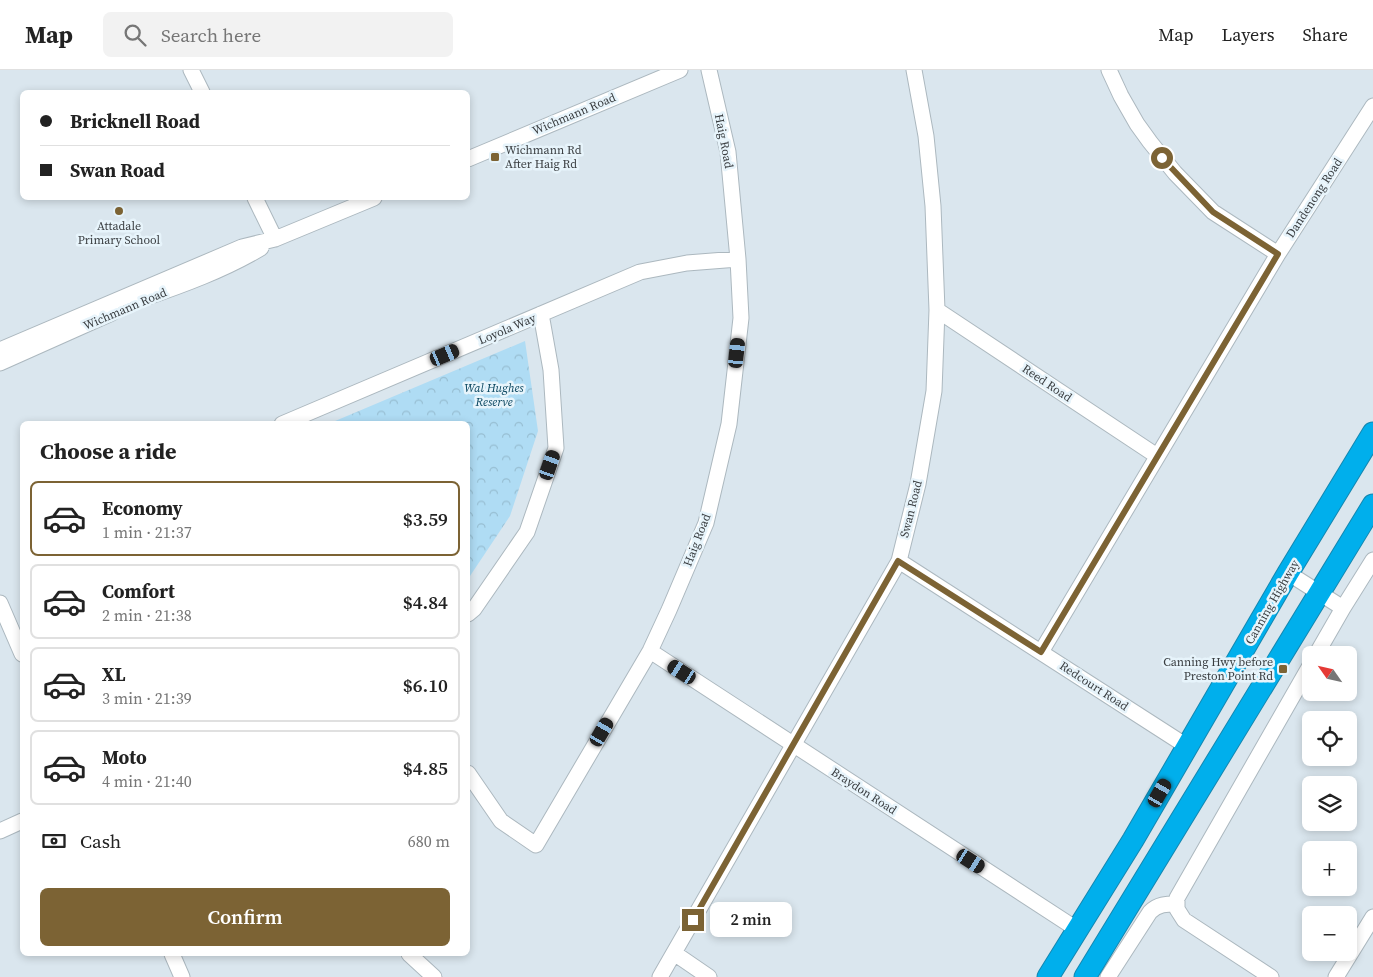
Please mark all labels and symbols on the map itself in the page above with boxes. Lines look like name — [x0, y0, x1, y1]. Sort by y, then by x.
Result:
street label: Wichmann Road — [530, 89, 618, 139]
street label: Haig Road — [711, 112, 737, 170]
place label: Wichmann Rd After Haig Rd — [505, 142, 582, 172]
route start — [1151, 147, 1173, 169]
marker: Wichmann Rd After Haig Rd — [489, 151, 501, 163]
street label: Dandenong Road — [1282, 155, 1346, 241]
marker: Attadale Primary School — [113, 205, 125, 217]
place label: Attadale Primary School — [78, 218, 161, 248]
street label: Wichmann Road — [81, 284, 169, 334]
street label: Loyola Way — [476, 309, 539, 348]
car — [727, 337, 746, 369]
car — [428, 342, 461, 368]
street label: Reed Road — [1019, 361, 1075, 406]
park label: Wal Hughes Reserve — [464, 380, 524, 410]
car — [538, 448, 561, 482]
street label: Swan Road — [896, 479, 926, 539]
street label: Haig Road — [680, 511, 714, 569]
street label: Canning Highway — [1241, 556, 1303, 647]
north arrow — [1302, 646, 1358, 701]
place label: Canning Hwy before Preston Point Rd — [1163, 654, 1273, 684]
car — [665, 658, 698, 686]
street label: Redcourt Road — [1056, 658, 1132, 714]
marker: Canning Hwy before Preston Point Rd — [1277, 663, 1289, 675]
car — [588, 715, 615, 749]
street label: Braydon Road — [828, 764, 900, 818]
car — [1146, 776, 1173, 810]
car — [954, 847, 987, 875]
callout: 2 min — [710, 902, 793, 938]
route end — [682, 909, 704, 931]

